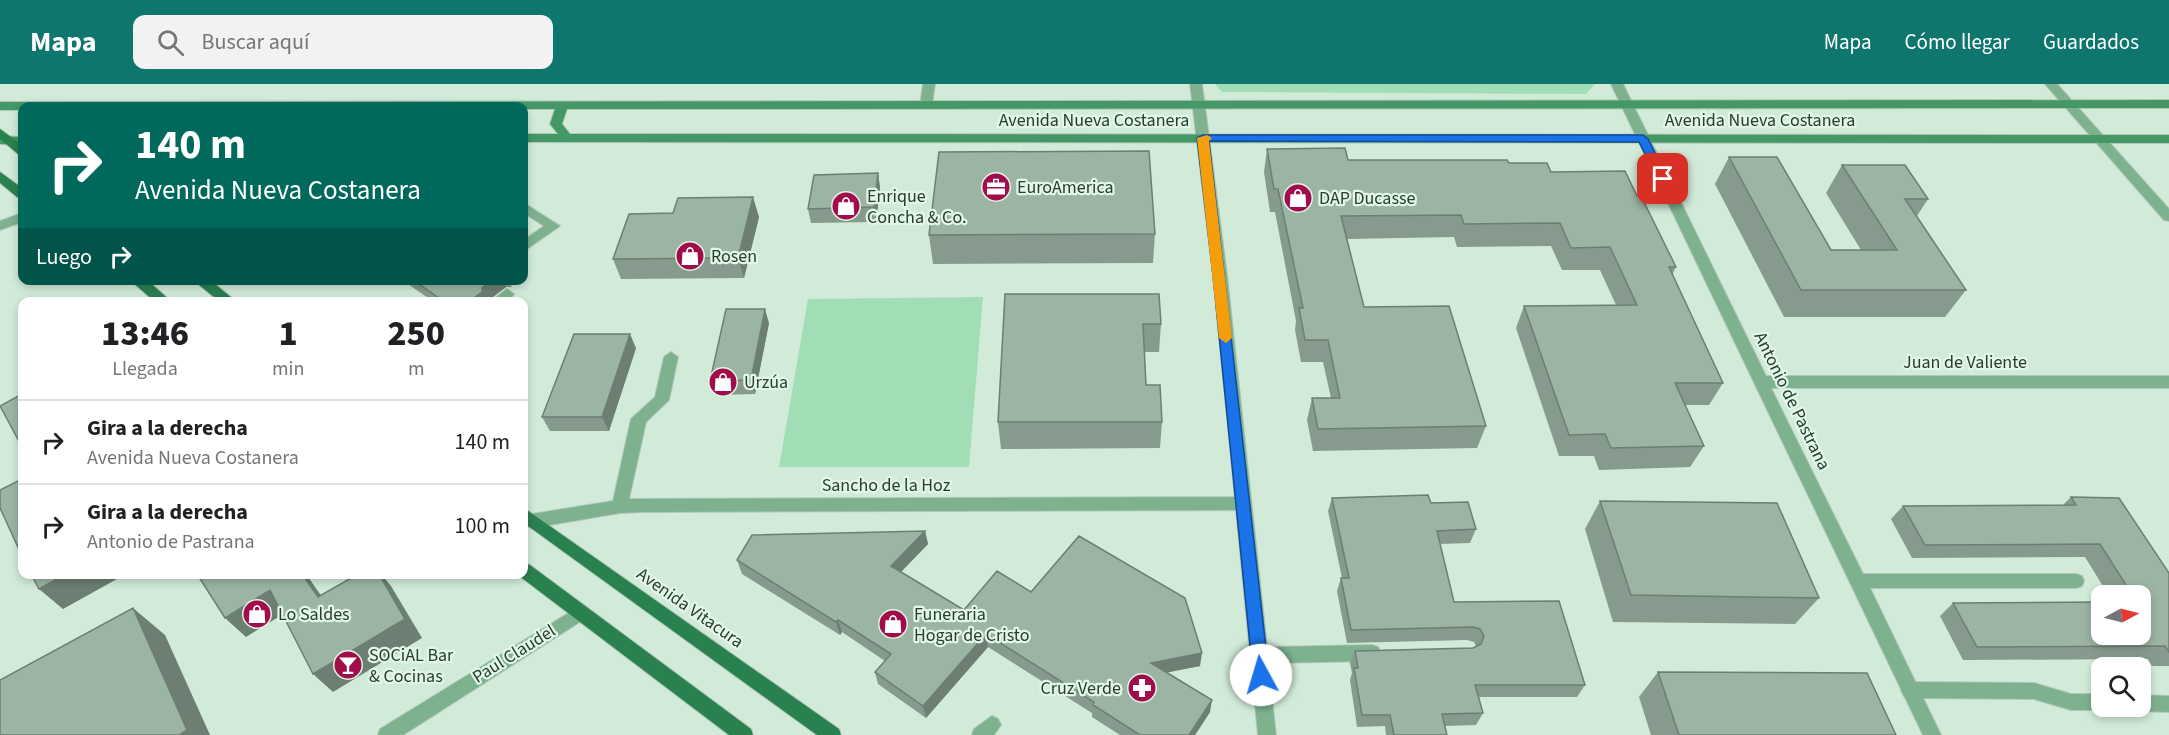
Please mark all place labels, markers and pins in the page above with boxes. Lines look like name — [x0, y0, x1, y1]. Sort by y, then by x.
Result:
pin — [1637, 153, 1688, 204]
office icon: EuroAmerica — [980, 171, 1012, 203]
place label: EuroAmerica — [1017, 175, 1114, 200]
shop icon: DAP Ducasse — [1282, 182, 1314, 214]
place label: Enrique Concha & Co. — [867, 184, 966, 230]
place label: DAP Ducasse — [1319, 186, 1415, 211]
shop icon: Enrique Concha & Co. — [830, 190, 862, 222]
shop icon: Rosen — [674, 240, 706, 272]
place label: Rosen — [711, 244, 757, 269]
shop icon: Urzúa — [707, 366, 739, 398]
place label: Urzúa — [744, 370, 788, 395]
shop icon: Lo Saldes — [241, 598, 273, 630]
place label: Lo Saldes — [278, 602, 350, 627]
place label: Funeraria Hogar de Cristo — [914, 602, 1029, 648]
shop icon: Funeraria Hogar de Cristo — [877, 608, 909, 640]
place label: SOCiAL Bar & Cocinas — [369, 643, 454, 689]
bar icon: SOCiAL Bar & Cocinas — [332, 649, 364, 681]
pharmacy icon: Cruz Verde — [1126, 672, 1158, 704]
place label: Cruz Verde — [1041, 676, 1121, 701]

